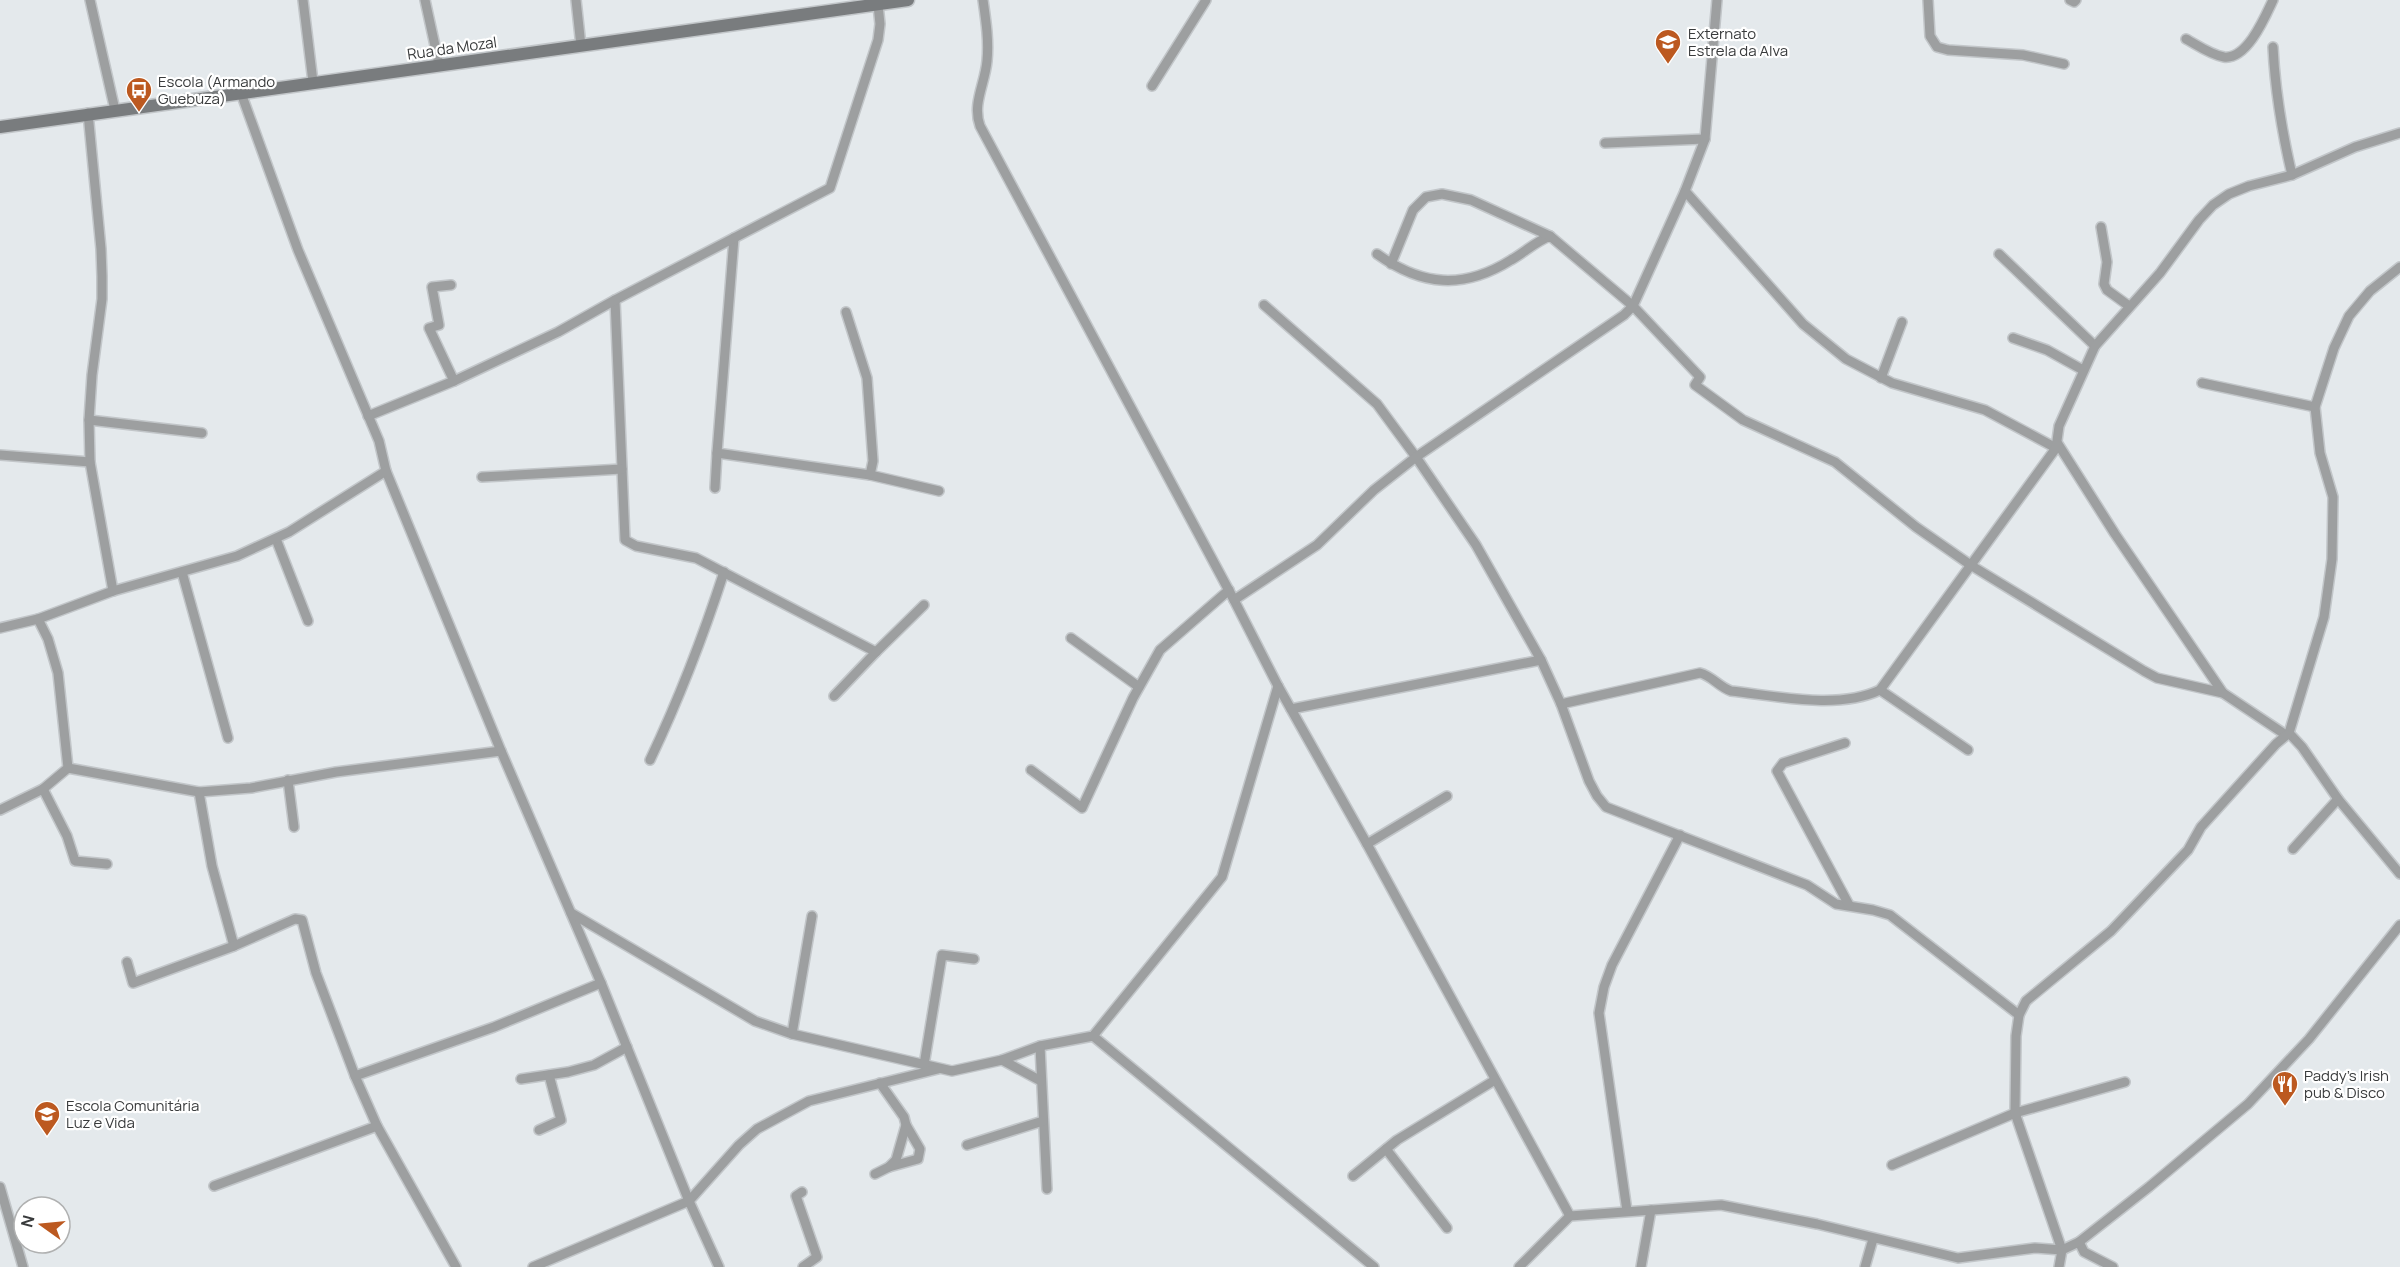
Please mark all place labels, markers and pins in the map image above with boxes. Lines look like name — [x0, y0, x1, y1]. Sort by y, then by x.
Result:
place label: Externato Estrela da Alva — [1688, 23, 1788, 61]
school or university icon: Externato Estrela da Alva — [1653, 27, 1683, 65]
place label: Escola (Armando Guebuza) — [158, 71, 275, 109]
bus stop icon: Escola (Armando Guebuza) — [124, 75, 154, 113]
place label: Paddy's Irish pub & Disco — [2304, 1065, 2389, 1103]
restaurant icon: Paddy's Irish pub & Disco — [2270, 1069, 2300, 1107]
place label: Escola Comunitária Luz e Vida — [66, 1095, 199, 1133]
school or university icon: Escola Comunitária Luz e Vida — [32, 1099, 62, 1137]

